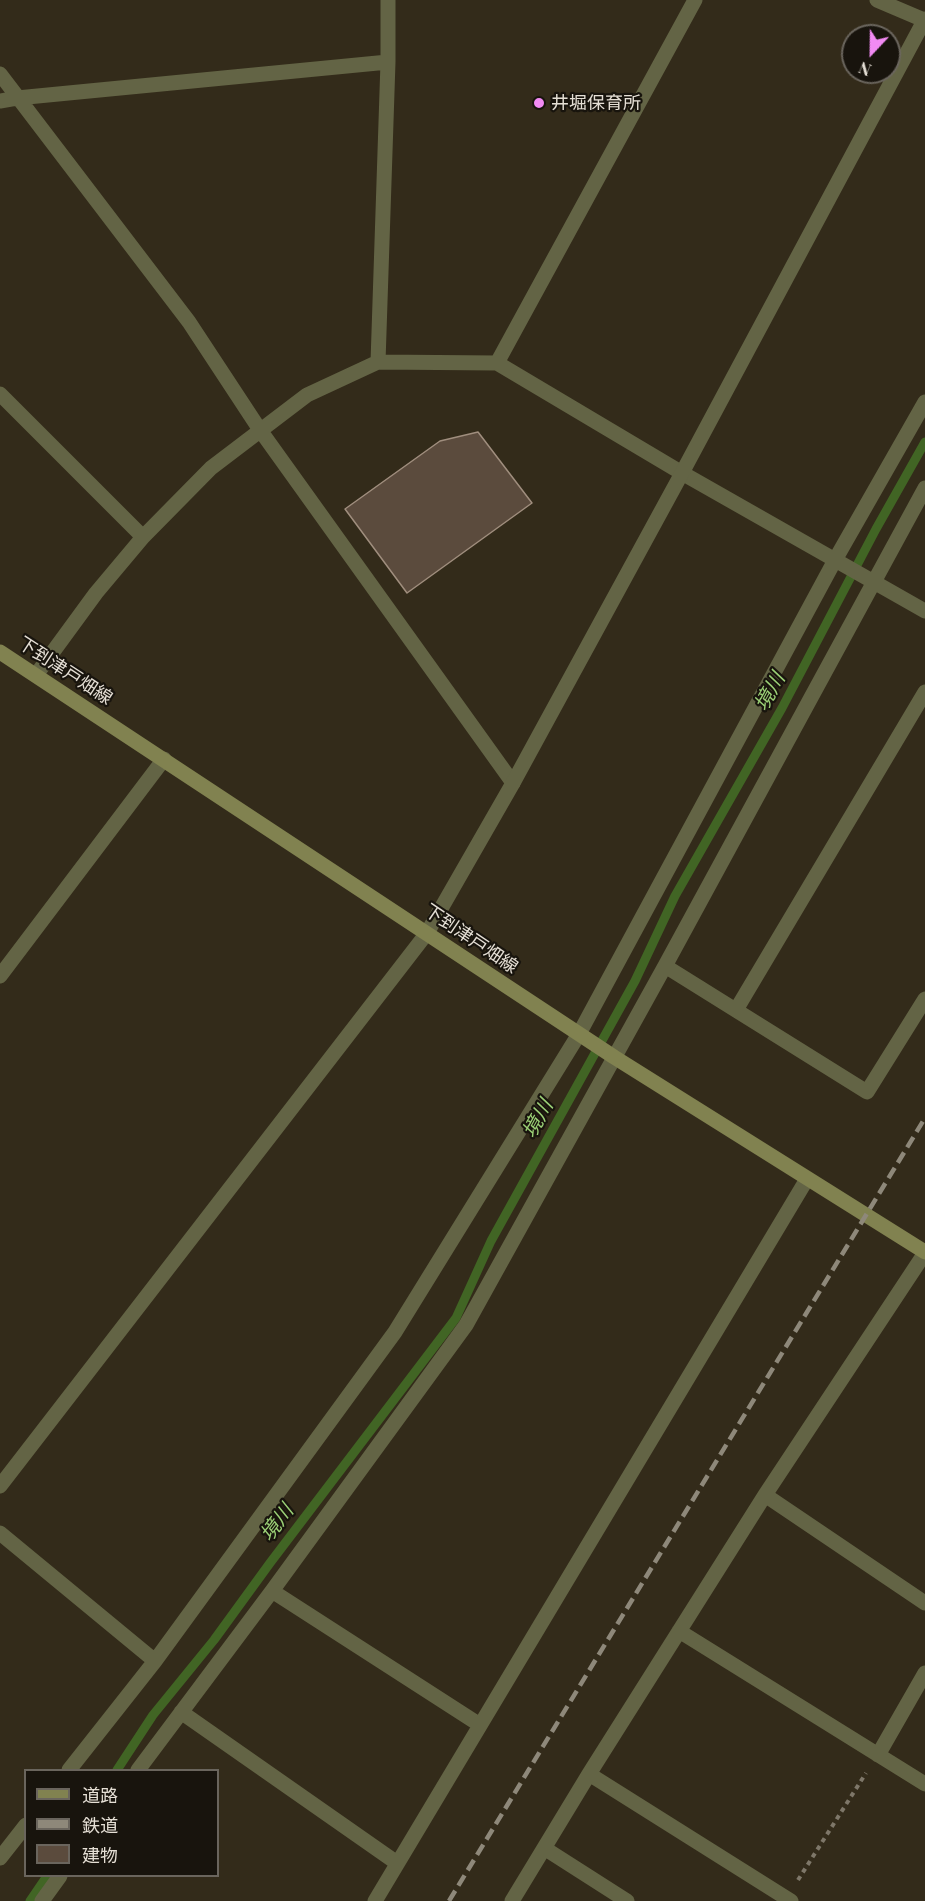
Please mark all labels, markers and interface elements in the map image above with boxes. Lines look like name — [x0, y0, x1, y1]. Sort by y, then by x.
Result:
north arrow — [841, 24, 901, 84]
text: N — [856, 57, 874, 81]
place label: 井堀保育所 — [551, 92, 641, 114]
marker: 井堀保育所 — [532, 96, 546, 110]
street label: 下到津戸畑線 — [14, 633, 116, 709]
water label: 境川 — [750, 669, 790, 715]
street label: 下到津戸畑線 — [420, 900, 522, 978]
water label: 境川 — [518, 1096, 558, 1142]
water label: 境川 — [255, 1500, 299, 1546]
legend — [24, 1769, 219, 1877]
text: 道路 — [82, 1783, 118, 1807]
text: 鉄道 — [82, 1813, 118, 1837]
text: 建物 — [82, 1843, 118, 1867]

